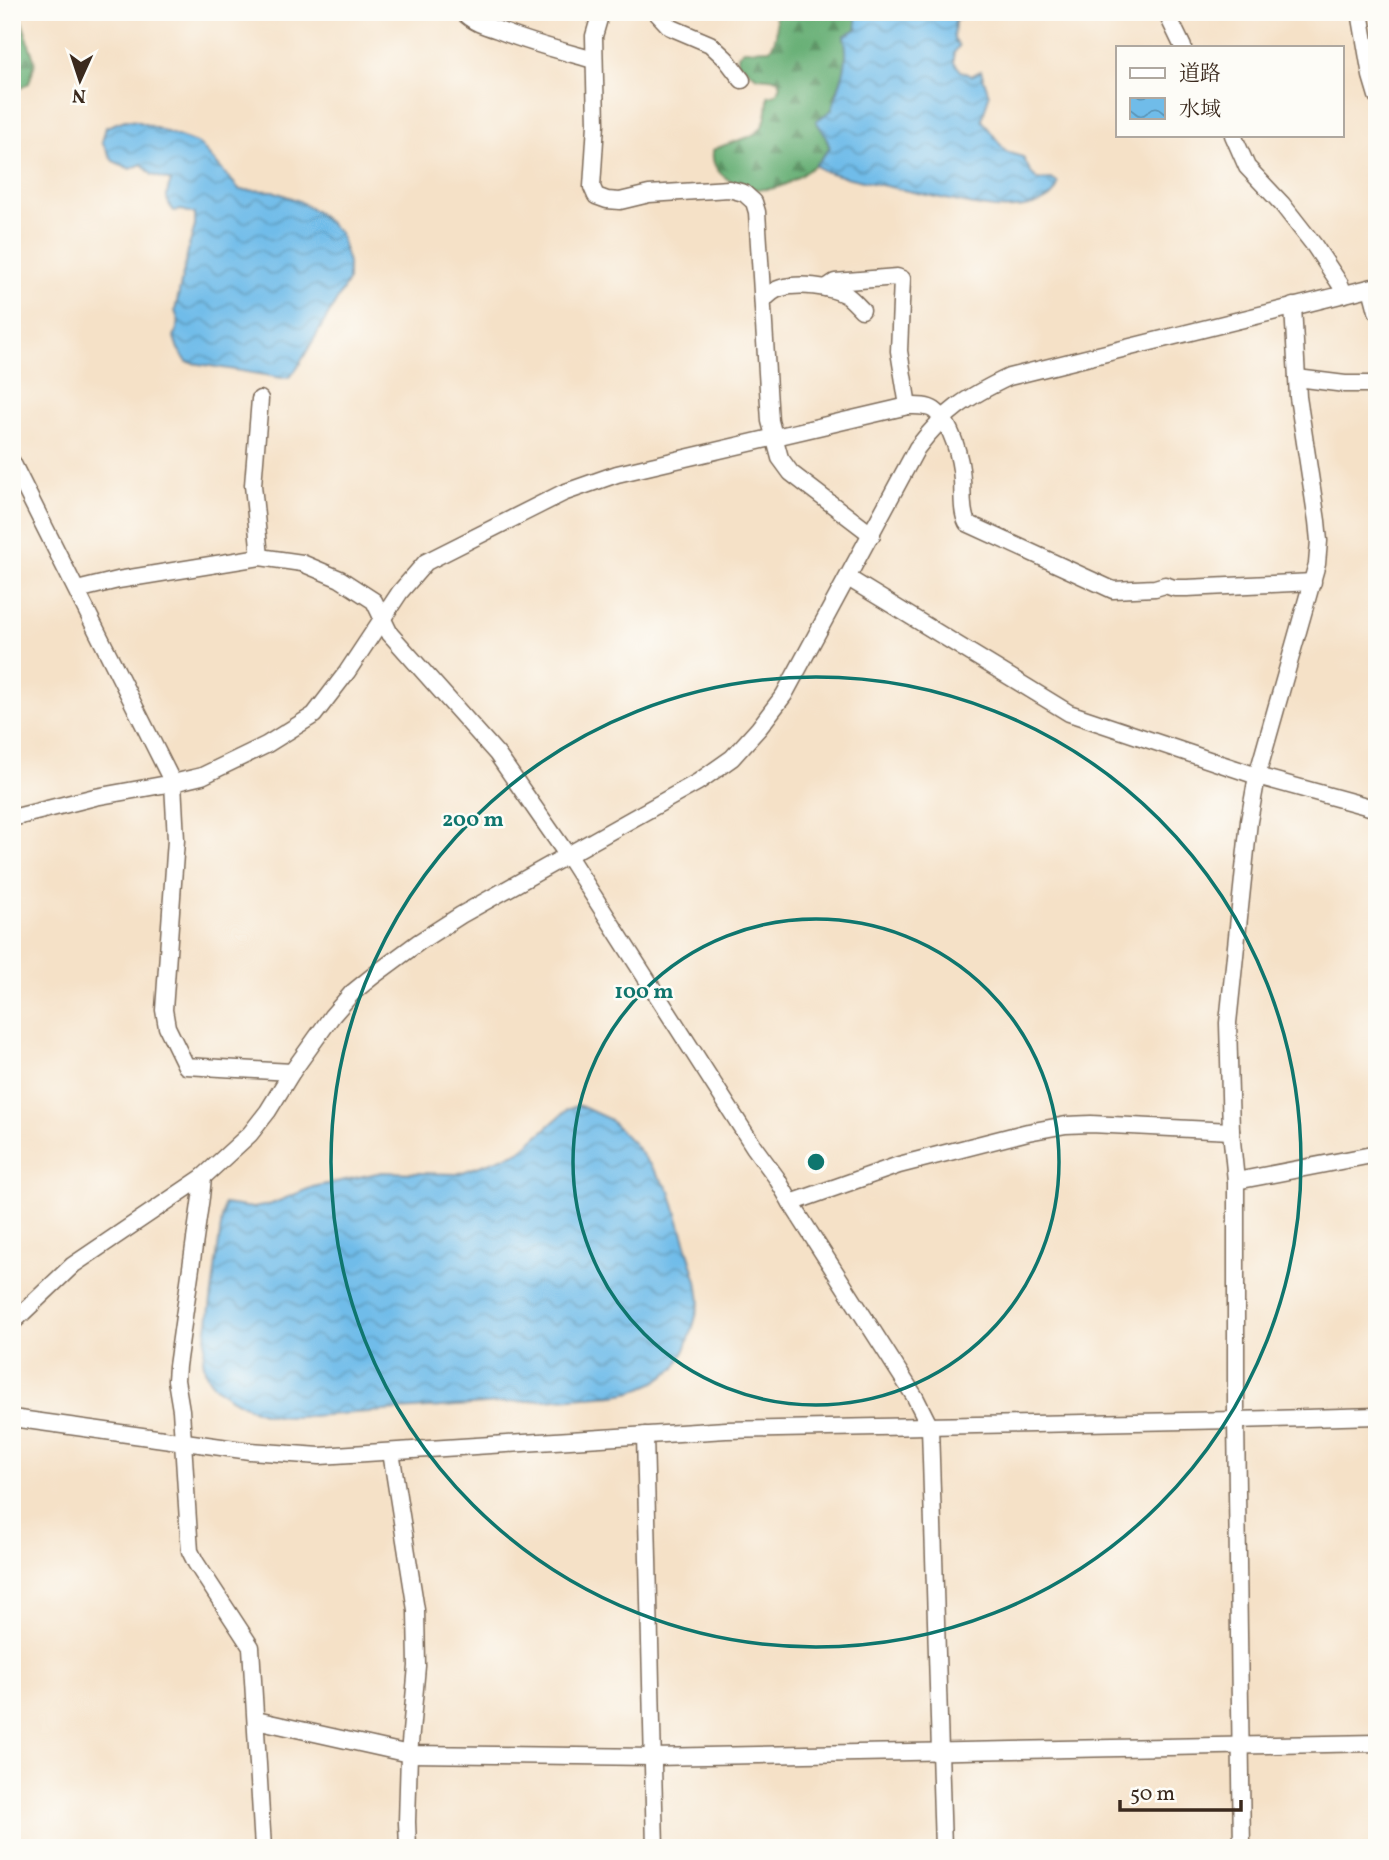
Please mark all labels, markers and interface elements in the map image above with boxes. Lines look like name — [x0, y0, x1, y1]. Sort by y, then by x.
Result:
north arrow — [46, 46, 116, 116]
legend — [1116, 46, 1344, 136]
text: 道路 — [1179, 60, 1221, 89]
text: N — [71, 82, 87, 108]
text: 水域 — [1179, 96, 1221, 125]
text: 200 m — [442, 806, 504, 835]
text: 100 m — [614, 978, 674, 1007]
centre of rings — [804, 1150, 828, 1174]
scale bar — [1120, 1769, 1240, 1813]
text: 50 m — [1130, 1780, 1175, 1809]

